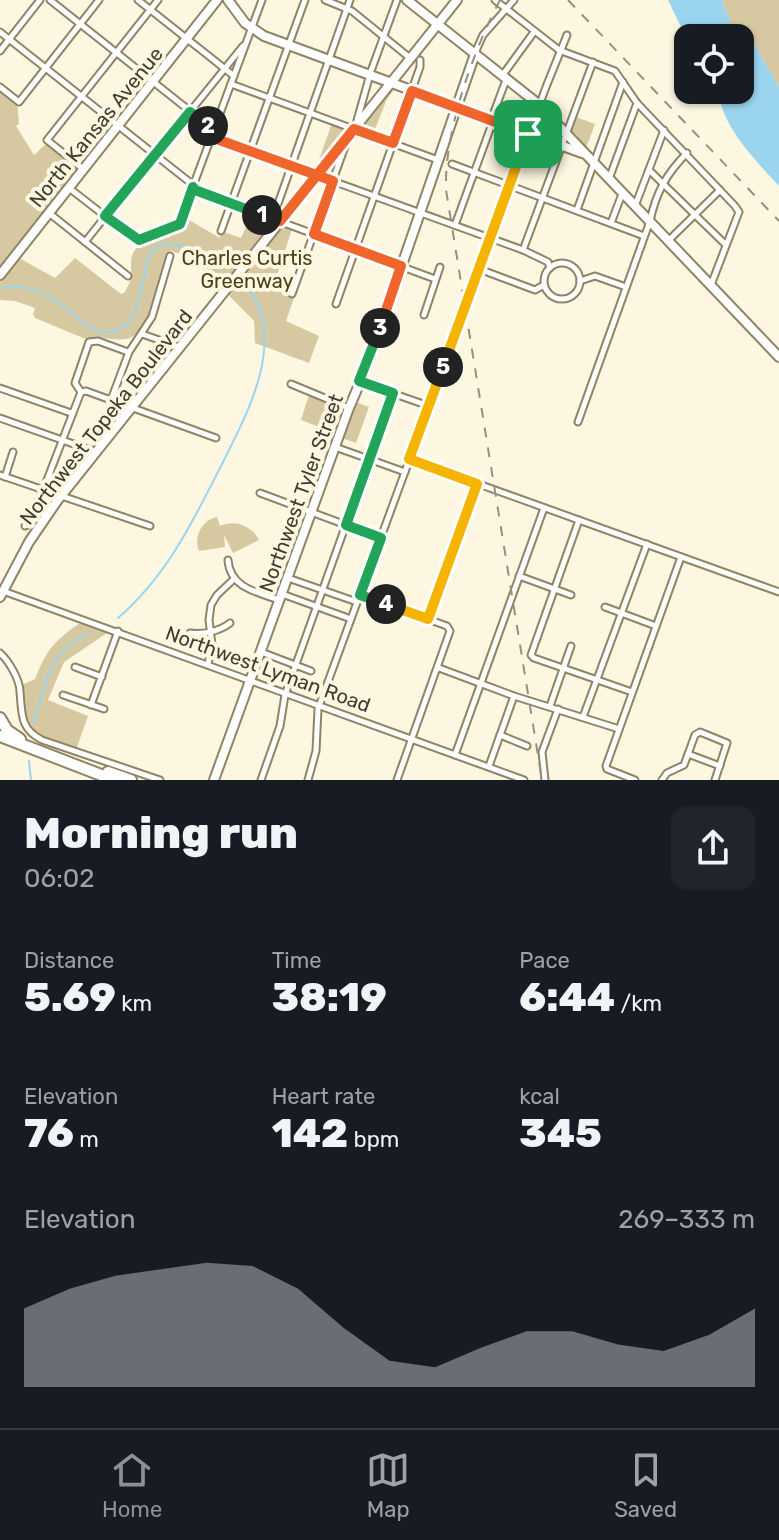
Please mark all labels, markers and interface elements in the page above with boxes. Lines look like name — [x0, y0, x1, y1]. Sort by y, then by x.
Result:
map controls — [674, 24, 754, 104]
button: locate — [674, 24, 754, 104]
street label: North Kansas Avenue — [24, 42, 168, 212]
pin — [494, 100, 562, 168]
pin: 2 — [188, 106, 228, 146]
text: 2 — [201, 112, 215, 139]
icon: arrive — [506, 112, 550, 156]
pin: 1 — [242, 195, 282, 235]
text: 1 — [257, 201, 267, 228]
park label: Charles Curtis Greenway — [181, 246, 313, 293]
street label: Northwest Topeka Boulevard — [15, 305, 197, 529]
pin: 3 — [360, 308, 400, 348]
text: 3 — [373, 314, 387, 341]
pin: 5 — [423, 347, 463, 387]
text: 5 — [436, 353, 450, 380]
street label: Northwest Tyler Street — [254, 390, 348, 595]
pin: 4 — [366, 584, 406, 624]
text: 4 — [378, 590, 394, 617]
street label: Northwest Lyman Road — [162, 621, 374, 717]
button: share — [671, 806, 755, 890]
text: Morning run — [24, 807, 298, 859]
text: 06:02 — [24, 863, 95, 894]
text: Distance — [24, 947, 114, 974]
text: Time — [272, 947, 322, 974]
text: Pace — [519, 947, 570, 974]
text: 5.69 — [24, 974, 116, 1021]
text: 38:19 — [272, 974, 387, 1021]
text: 6:44 — [519, 974, 615, 1021]
text: km — [116, 990, 152, 1017]
text: /km — [615, 990, 662, 1017]
text: Elevation — [24, 1083, 118, 1110]
text: Heart rate — [272, 1083, 375, 1110]
text: kcal — [519, 1083, 560, 1110]
text: 76 — [24, 1110, 74, 1157]
text: 142 — [272, 1110, 348, 1157]
text: 345 — [519, 1110, 602, 1157]
text: m — [74, 1126, 99, 1153]
text: bpm — [348, 1126, 399, 1153]
text: Elevation — [24, 1204, 135, 1235]
text: 269–333 m — [618, 1204, 755, 1235]
tab: Home — [102, 1448, 162, 1523]
tab: Map — [366, 1448, 410, 1523]
tab: Saved — [614, 1448, 677, 1523]

